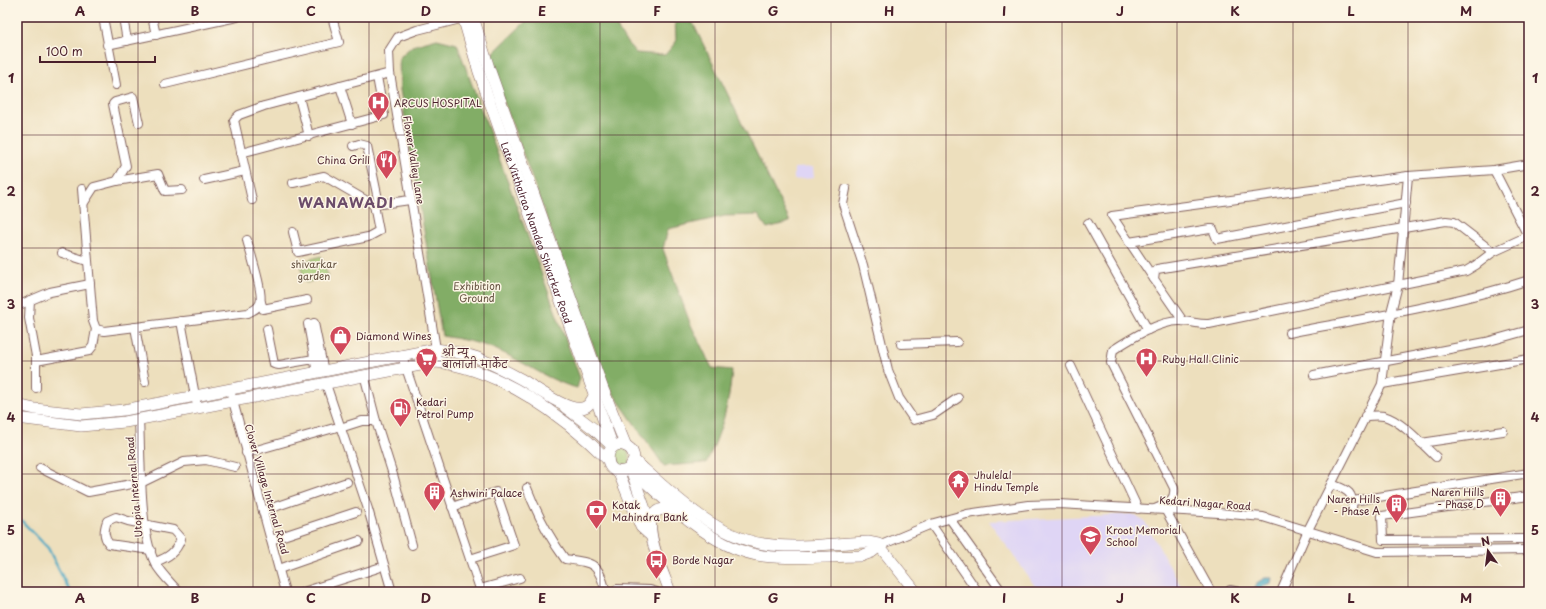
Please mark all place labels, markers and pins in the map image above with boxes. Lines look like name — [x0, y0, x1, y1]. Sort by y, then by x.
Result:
hospital icon: ARCUS HOSPITAL — [365, 90, 391, 123]
place label: ARCUS HOSPITAL — [394, 95, 482, 110]
restaurant icon: China Grill — [373, 147, 399, 180]
place label: China Grill — [317, 152, 370, 167]
shop icon: Diamond Wines — [328, 323, 354, 356]
place label: Diamond Wines — [356, 328, 432, 343]
place label: श्री न्यू बालाजी मार्केट — [442, 344, 509, 371]
supermarket icon: श्री न्यू बालाजी मार्केट — [413, 345, 439, 378]
hospital icon: Ruby Hall Clinic — [1133, 346, 1159, 379]
place label: Ruby Hall Clinic — [1162, 351, 1239, 367]
place label: Kedari Petrol Pump — [416, 394, 474, 421]
fuel station icon: Kedari Petrol Pump — [388, 395, 414, 428]
place label: Jhulelal Hindu Temple — [974, 467, 1039, 494]
temple icon: Jhulelal Hindu Temple — [946, 468, 972, 501]
building icon: Ashwini Palace — [421, 480, 447, 513]
place label: Naren Hills - Phase D — [1431, 484, 1484, 511]
place label: Ashwini Palace — [450, 485, 522, 500]
building icon: Naren Hills - Phase D — [1487, 485, 1513, 518]
place label: Naren Hills - Phase A — [1327, 491, 1380, 518]
building icon: Naren Hills - Phase A — [1383, 492, 1409, 525]
place label: Kotak Mahindra Bank — [612, 497, 688, 524]
bank icon: Kotak Mahindra Bank — [584, 498, 610, 531]
place label: Kroot Memorial School — [1106, 522, 1181, 549]
school or university icon: Kroot Memorial School — [1077, 523, 1103, 556]
bus stop icon: Borde Nagar — [644, 547, 670, 580]
place label: Borde Nagar — [672, 552, 734, 567]

